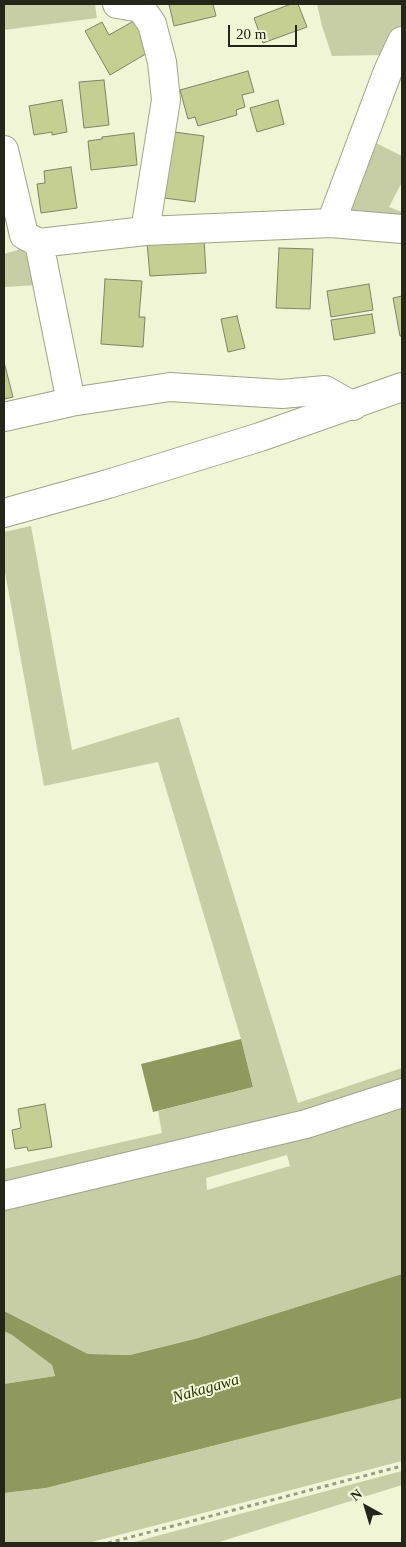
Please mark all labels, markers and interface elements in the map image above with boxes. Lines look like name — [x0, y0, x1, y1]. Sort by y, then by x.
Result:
scale bar — [231, 15, 300, 47]
text: 20 m — [236, 26, 266, 42]
water label: Nakagawa — [170, 1370, 242, 1408]
north arrow — [341, 1482, 391, 1532]
text: N — [348, 1486, 365, 1504]

